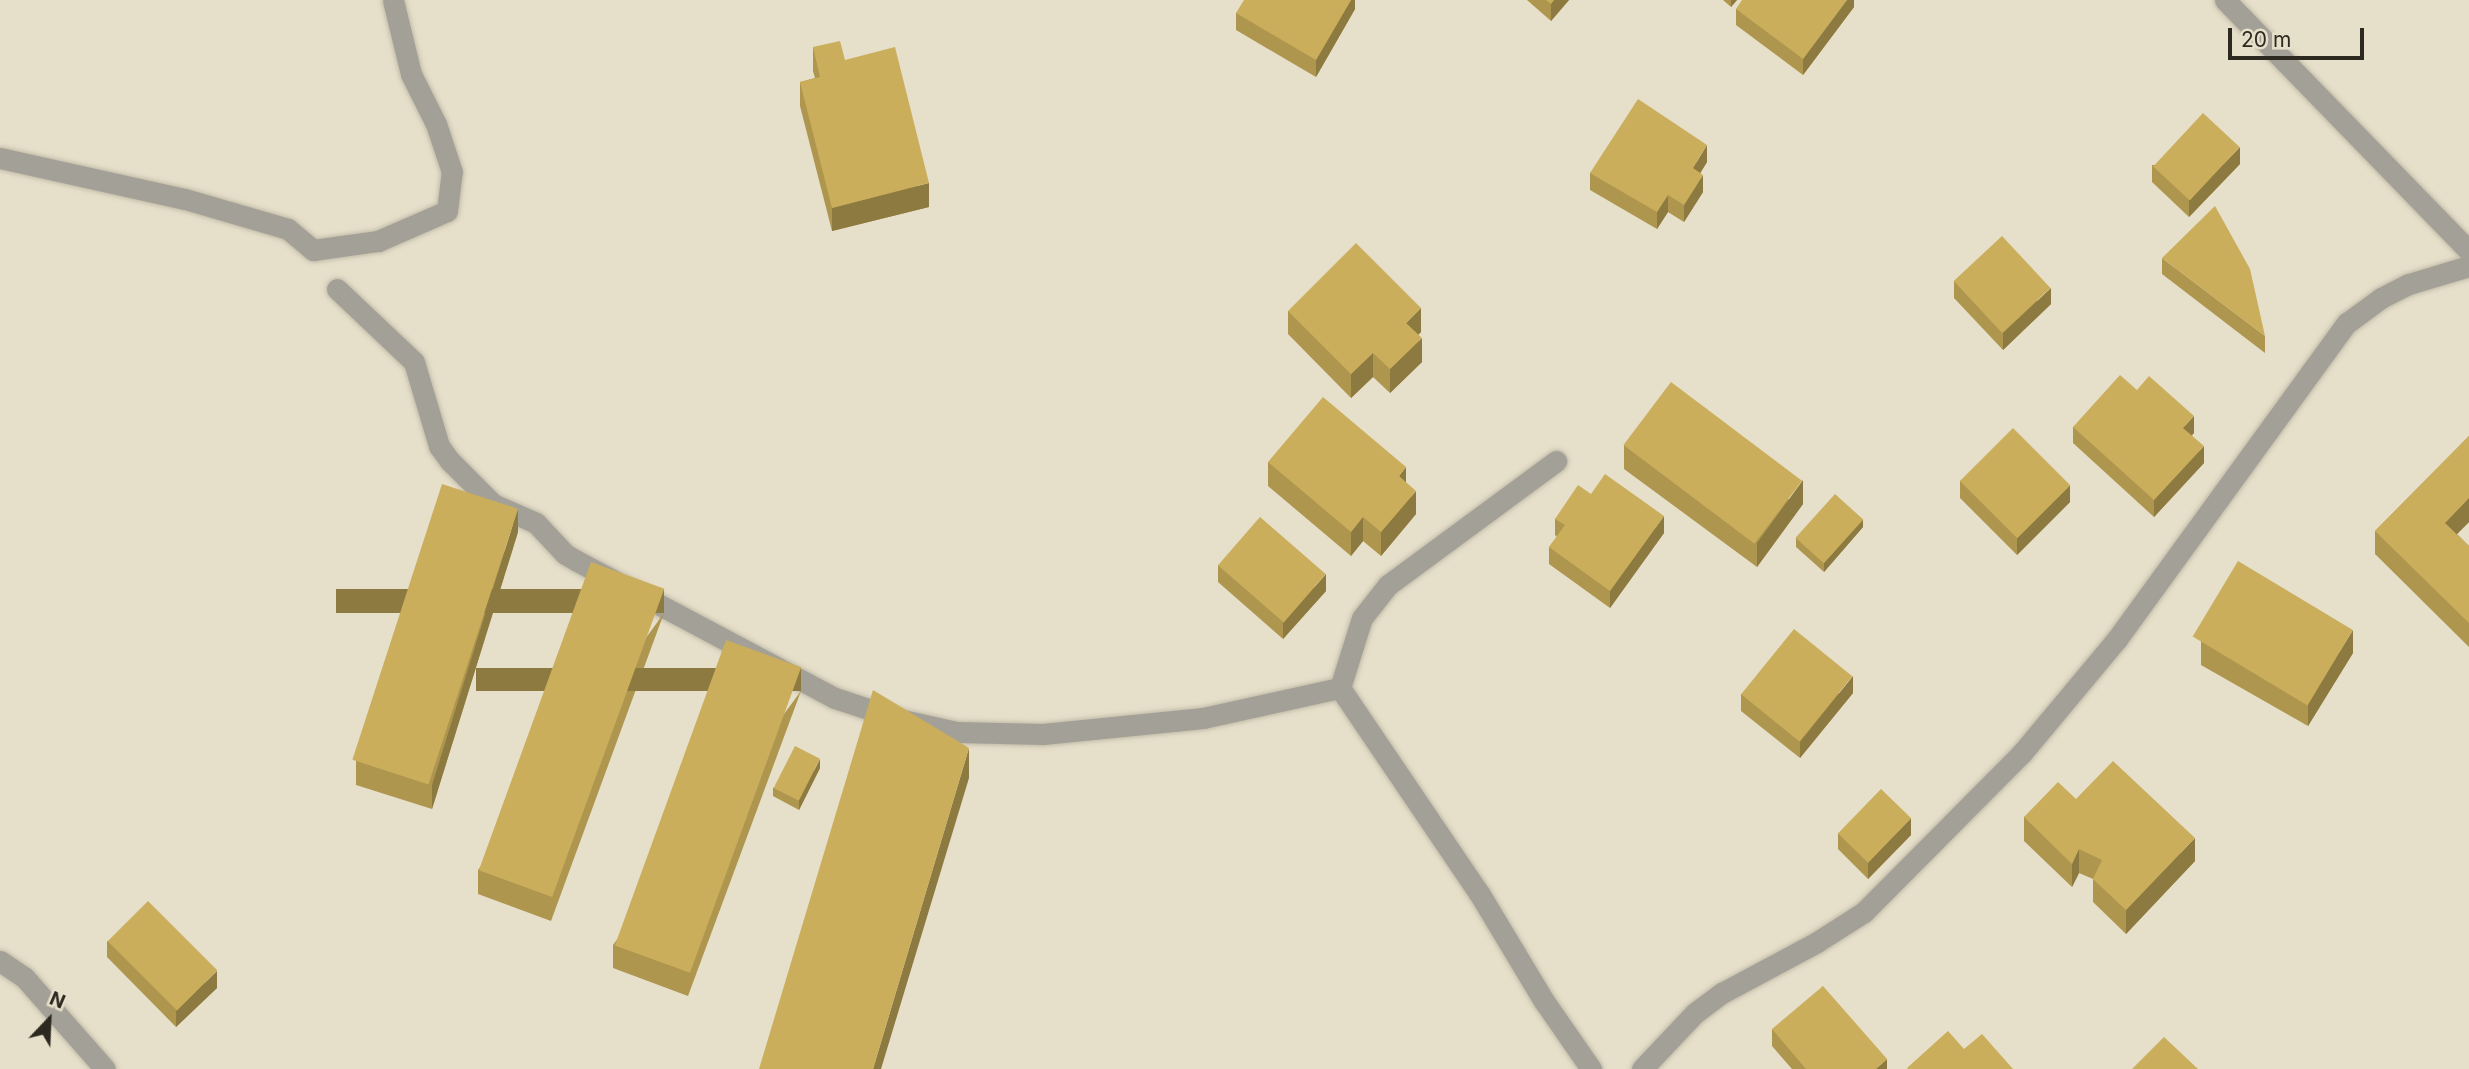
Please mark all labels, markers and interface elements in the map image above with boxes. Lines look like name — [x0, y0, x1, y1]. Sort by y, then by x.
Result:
scale bar — [2231, 14, 2368, 58]
text: 20 m — [2241, 27, 2291, 52]
north arrow — [14, 985, 84, 1055]
text: N — [46, 987, 69, 1014]

